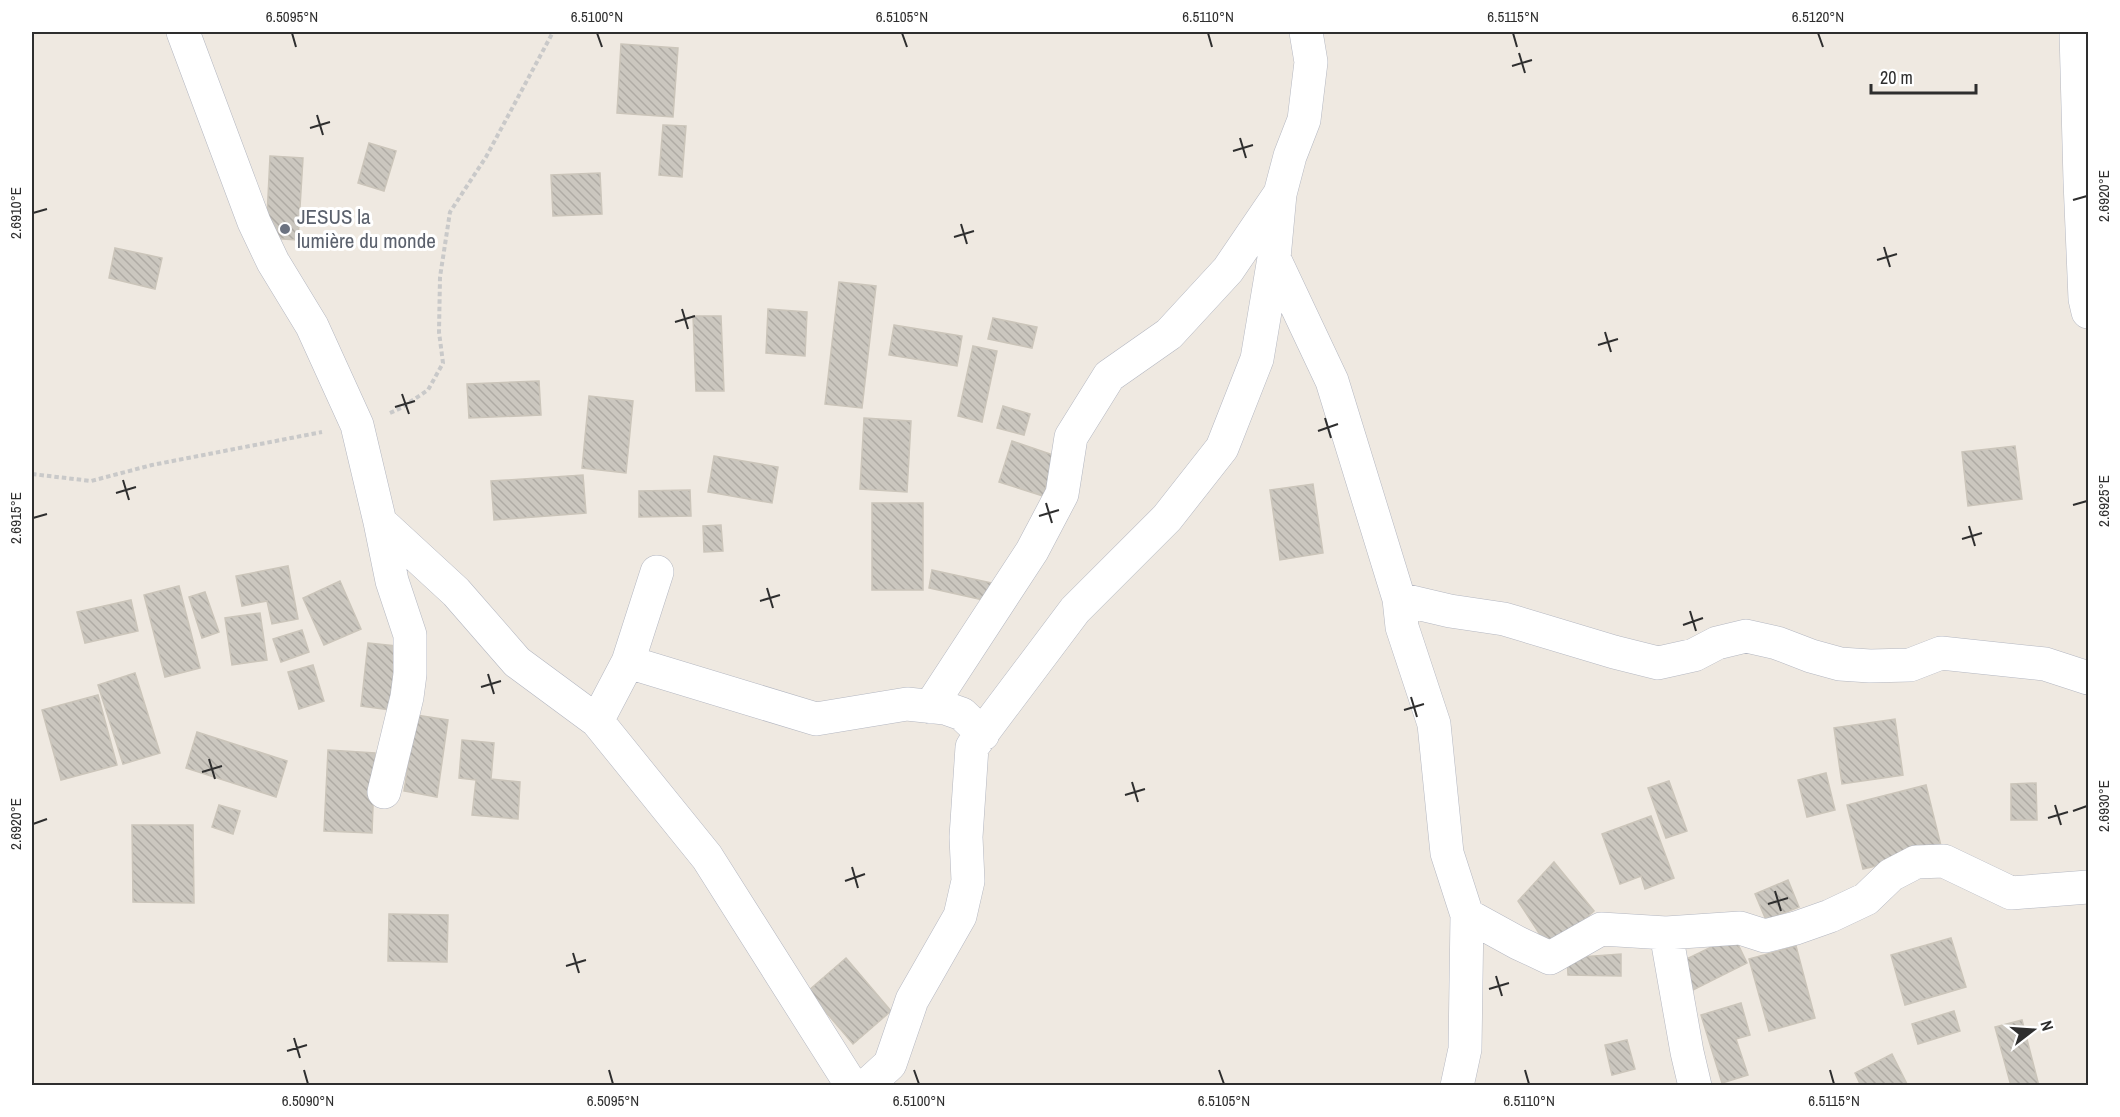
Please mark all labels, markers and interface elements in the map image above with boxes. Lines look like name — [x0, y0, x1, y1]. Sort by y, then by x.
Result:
text: 6.5095°N — [266, 6, 318, 27]
text: 6.5100°N — [571, 6, 623, 27]
text: 6.5105°N — [876, 6, 928, 27]
text: 6.5110°N — [1182, 6, 1234, 27]
text: 6.5115°N — [1487, 6, 1539, 27]
text: 6.5120°N — [1792, 6, 1844, 27]
scale bar — [1871, 57, 1976, 95]
text: 20 m — [1880, 65, 1913, 90]
text: 2.6920°E — [2093, 170, 2114, 222]
text: 2.6910°E — [5, 187, 26, 239]
place label: JESUS la lumière du monde — [297, 202, 436, 255]
marker: JESUS la lumière du monde — [278, 222, 292, 236]
text: 2.6925°E — [2093, 475, 2114, 527]
text: 2.6915°E — [5, 492, 26, 544]
text: 2.6930°E — [2093, 780, 2114, 832]
text: 2.6920°E — [5, 798, 26, 850]
north arrow — [2003, 1000, 2063, 1060]
text: N — [2035, 1018, 2059, 1033]
text: 6.5090°N — [282, 1090, 334, 1111]
text: 6.5095°N — [587, 1090, 639, 1111]
text: 6.5100°N — [893, 1090, 945, 1111]
text: 6.5105°N — [1198, 1090, 1250, 1111]
text: 6.5110°N — [1503, 1090, 1555, 1111]
text: 6.5115°N — [1808, 1090, 1860, 1111]

